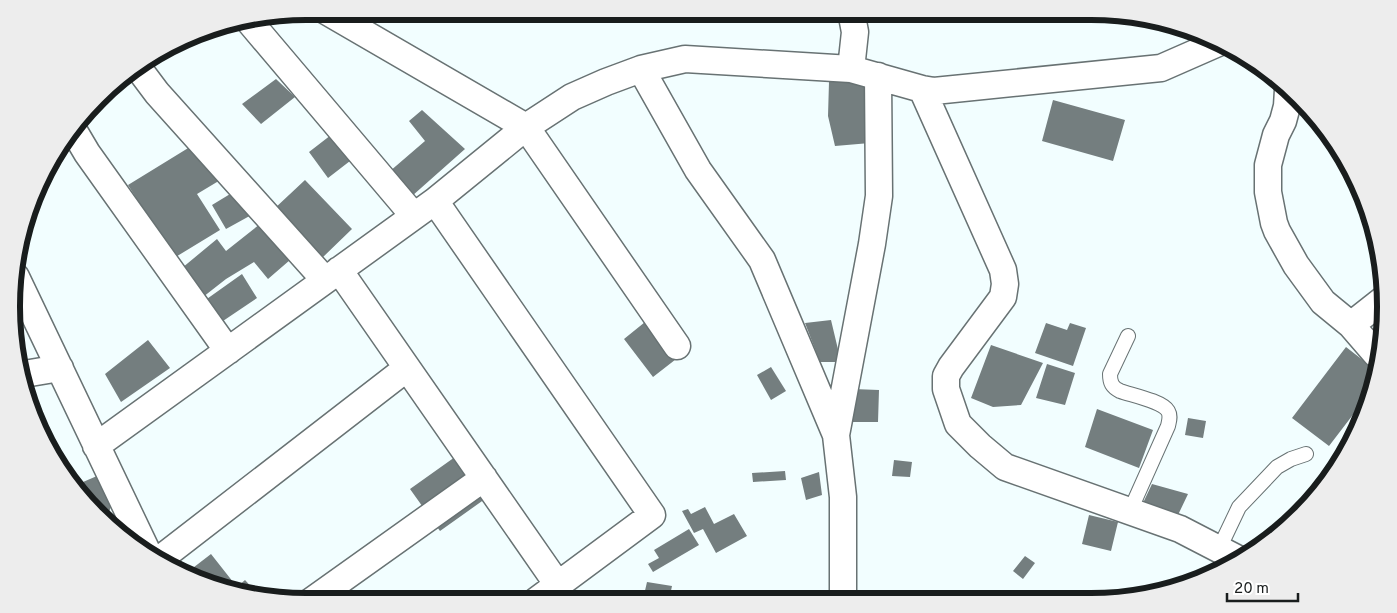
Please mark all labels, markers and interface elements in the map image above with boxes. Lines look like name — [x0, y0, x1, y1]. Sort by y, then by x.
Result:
scale bar — [1227, 570, 1298, 602]
text: 20 m — [1234, 580, 1269, 599]

